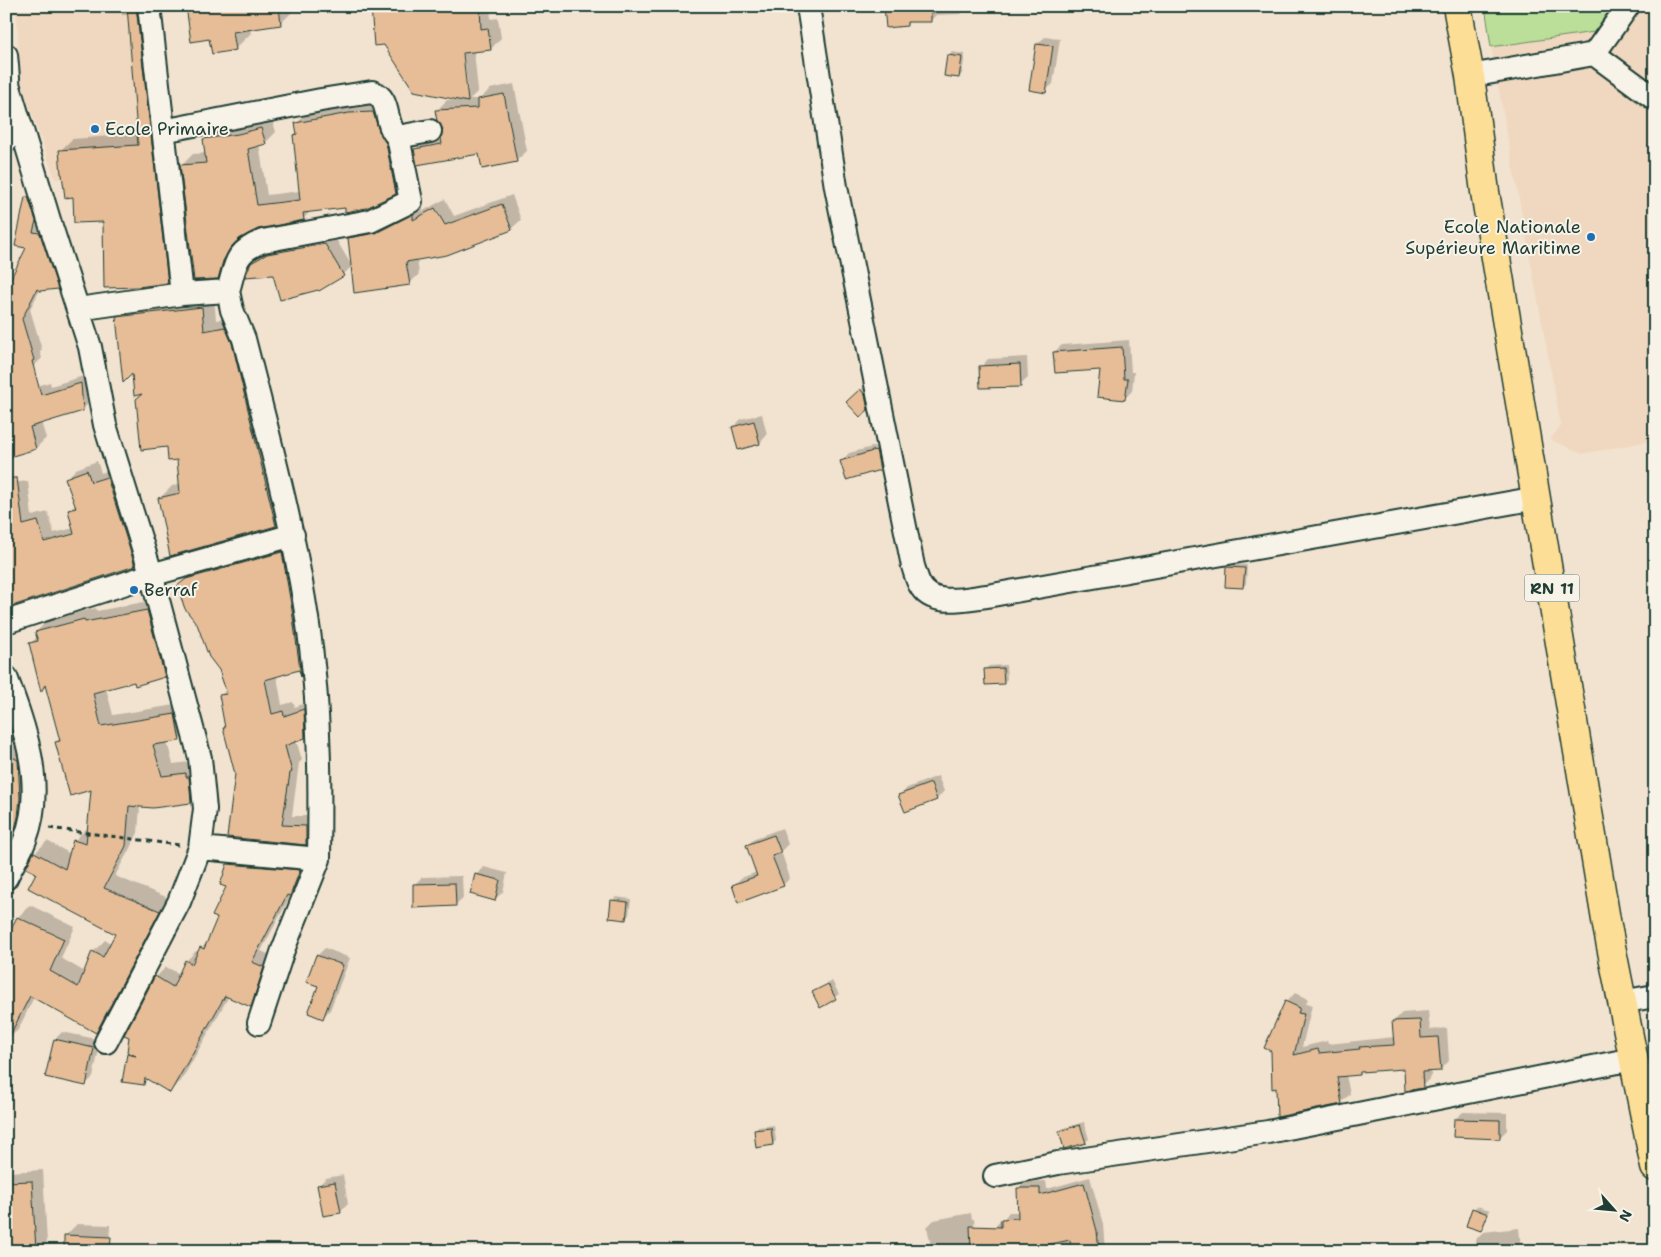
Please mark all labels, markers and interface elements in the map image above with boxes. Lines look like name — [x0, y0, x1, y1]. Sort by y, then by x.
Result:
place label: Ecole Primaire — [105, 117, 229, 141]
marker: Ecole Primaire — [89, 123, 101, 135]
place label: Ecole Nationale Supérieure Maritime — [1405, 215, 1581, 260]
marker: Ecole Nationale Supérieure Maritime — [1585, 231, 1597, 243]
road number: RN 11 — [1524, 574, 1580, 602]
place label: Berraf — [144, 578, 198, 602]
marker: Berraf — [128, 584, 140, 596]
north arrow — [1588, 1184, 1638, 1234]
text: N — [1615, 1207, 1636, 1225]

